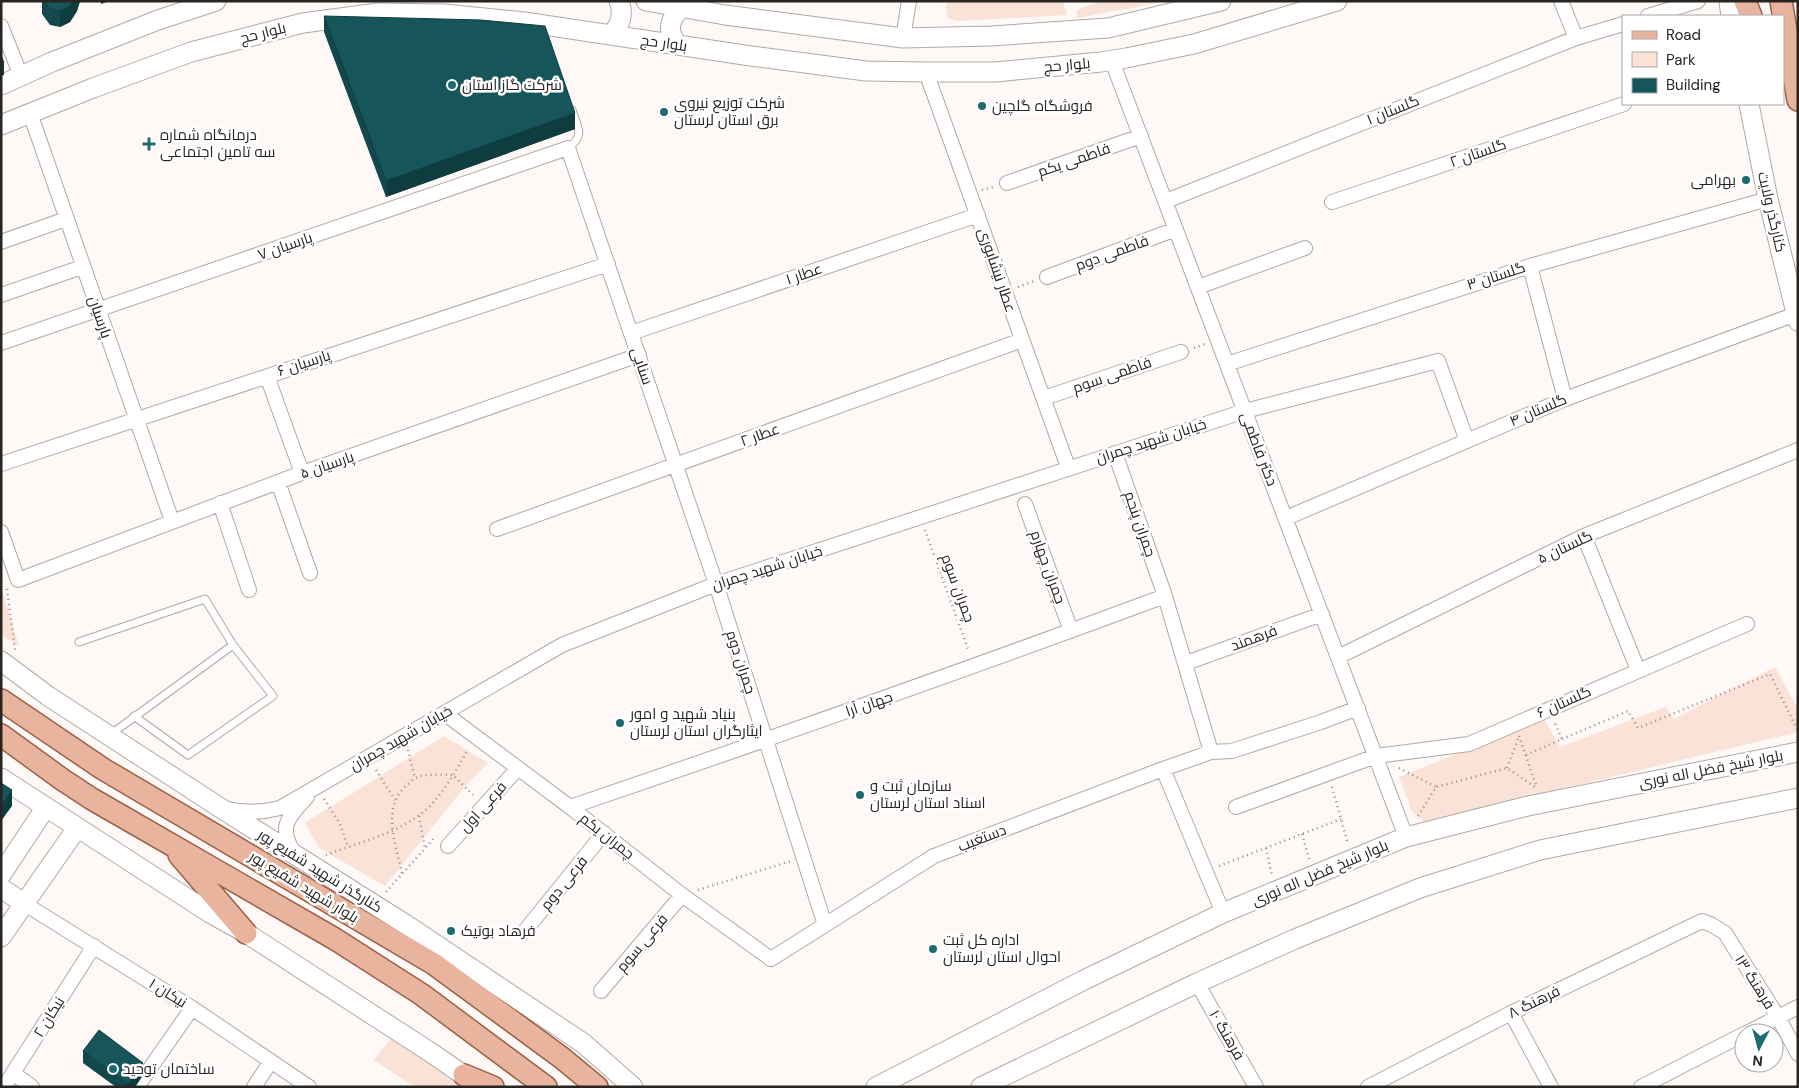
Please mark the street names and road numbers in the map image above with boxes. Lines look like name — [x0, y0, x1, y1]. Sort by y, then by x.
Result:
street label: بلوار حج — [238, 18, 288, 49]
street label: بلوار حج — [639, 30, 689, 57]
street label: بلوار حج — [1043, 53, 1091, 78]
street label: گلستان ۱ — [1364, 90, 1422, 130]
street label: گلستان ۲ — [1447, 134, 1509, 172]
street label: فاطمی یکم — [1035, 138, 1113, 182]
street label: کنارگذر ولایت — [1753, 170, 1791, 254]
street label: عطار نیشابوری — [973, 225, 1021, 315]
street label: پارسیان ۷ — [255, 227, 315, 265]
street label: فاطمی دوم — [1072, 230, 1152, 276]
street label: گلستان ۳ — [1464, 257, 1528, 295]
street label: عطار ۱ — [783, 259, 825, 289]
street label: پارسیان — [83, 293, 117, 341]
street label: پارسیان ۶ — [275, 345, 333, 381]
street label: سنایی — [626, 345, 658, 387]
street label: فاطمی سوم — [1070, 352, 1154, 398]
street label: گلستان ۴ — [1506, 389, 1570, 431]
street label: دکتر فاطمی — [1236, 409, 1282, 489]
street label: خیابان شهید چمران — [1093, 414, 1209, 468]
street label: عطار ۲ — [738, 419, 782, 451]
street label: پارسیان ۵ — [297, 446, 357, 484]
street label: چمران پنجم — [1119, 488, 1161, 560]
street label: گلستان ۵ — [1534, 526, 1596, 568]
street label: چمران چهارم — [1025, 527, 1071, 607]
street label: خیابان شهید چمران — [709, 541, 825, 595]
street label: چمران سوم — [936, 551, 980, 625]
street label: فرهمند — [1228, 620, 1280, 656]
street label: چمران دوم — [721, 628, 761, 696]
street label: گلستان ۶ — [1534, 681, 1594, 723]
street label: جهان آرا — [843, 687, 895, 721]
street label: خیابان شهید چمران — [346, 701, 456, 775]
street label: بلوار شیخ فضل اله نوری — [1637, 745, 1785, 794]
street label: فرعی اول — [455, 777, 511, 837]
street label: چمران یکم — [575, 808, 639, 864]
street label: دستغیب — [955, 820, 1009, 856]
street label: کنارگذر شهید شفیع پور — [252, 824, 386, 918]
street label: بلوار شیخ فضل اله نوری — [1249, 835, 1392, 912]
street label: بلوار شهید شفیع پور — [244, 846, 362, 928]
street label: فرعی دوم — [536, 852, 592, 914]
street label: فرعی سوم — [612, 910, 672, 976]
street label: فرهنگ ۱۳ — [1730, 951, 1780, 1013]
street label: نیکان ۱ — [145, 974, 191, 1012]
street label: فرهنگ ۸ — [1505, 981, 1563, 1023]
street label: نیکان ۲ — [29, 993, 69, 1041]
street label: فرهنگ ۱۰ — [1205, 1006, 1249, 1064]

